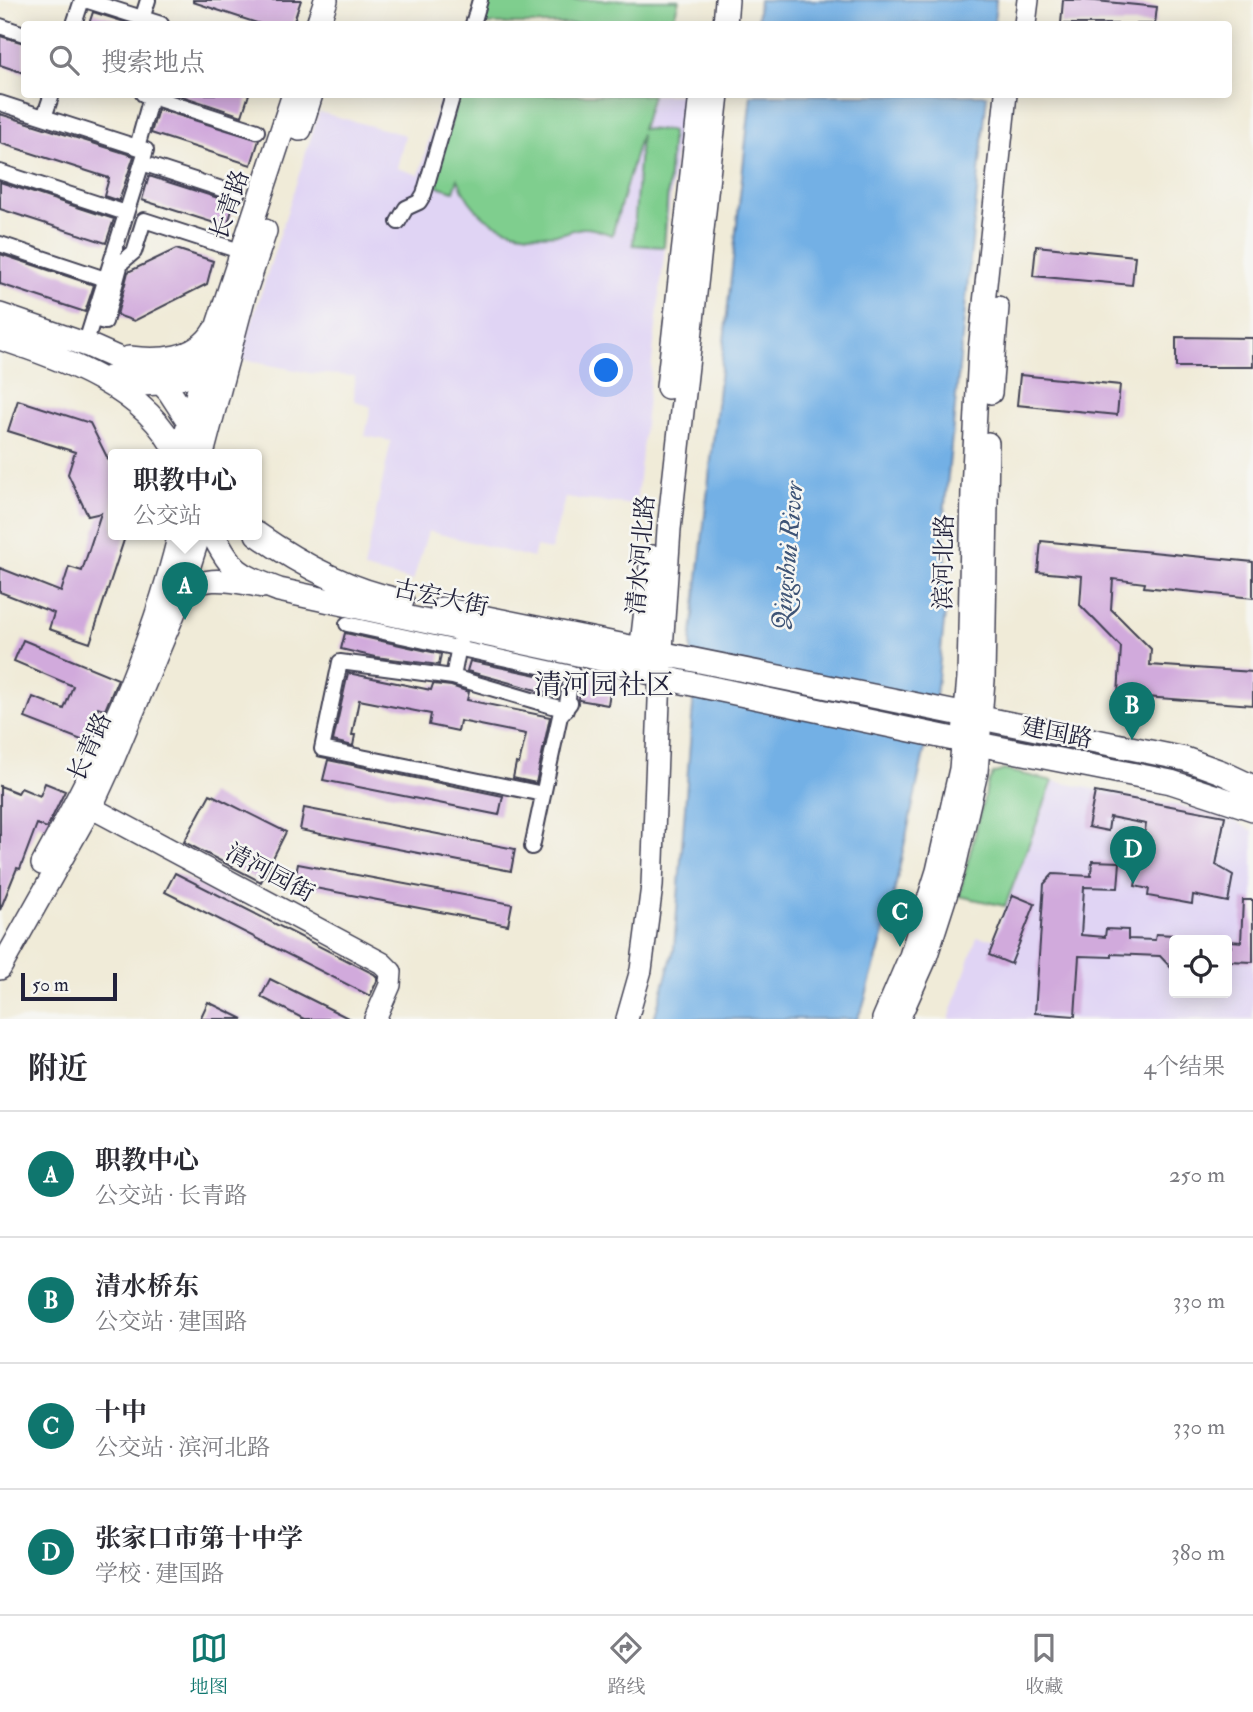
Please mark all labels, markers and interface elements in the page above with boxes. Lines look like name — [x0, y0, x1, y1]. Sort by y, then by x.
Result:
search box — [21, 21, 1232, 98]
icon: search — [45, 41, 83, 79]
text: 搜索地点 — [101, 47, 205, 79]
street label: 长青路 — [204, 166, 256, 244]
your location — [589, 353, 623, 387]
popup — [108, 449, 262, 540]
text: 职教中心 — [133, 465, 237, 497]
water label: Qingshui River — [766, 479, 812, 632]
street label: 清水河北路 — [620, 494, 662, 616]
text: 公交站 — [133, 501, 202, 530]
street label: 滨河北路 — [928, 514, 960, 610]
pin: A — [162, 562, 208, 620]
street label: 古宏大街 — [391, 573, 491, 623]
district label: 清河园社区 — [534, 668, 674, 703]
pin: B — [1109, 682, 1155, 740]
street label: 长青路 — [61, 708, 119, 786]
street label: 建国路 — [1019, 711, 1095, 755]
pin: D — [1110, 826, 1156, 884]
street label: 清河园街 — [220, 837, 320, 909]
pin: C — [877, 889, 923, 947]
map controls — [1169, 935, 1232, 998]
button: locate — [1169, 935, 1232, 998]
scale bar — [21, 970, 117, 1002]
text: 50 m — [32, 973, 69, 997]
text: 附近 — [28, 1050, 88, 1087]
text: 4个结果 — [1144, 1052, 1225, 1081]
text: 职教中心 — [95, 1145, 199, 1177]
text: A — [44, 1160, 58, 1189]
text: 250 m — [1169, 1160, 1225, 1189]
text: 公交站 · 长青路 — [95, 1181, 247, 1210]
text: 清水桥东 — [95, 1271, 199, 1303]
text: B — [43, 1286, 59, 1315]
text: 330 m — [1173, 1286, 1225, 1315]
text: 公交站 · 建国路 — [95, 1307, 247, 1336]
text: 十中 — [95, 1397, 147, 1429]
text: C — [43, 1412, 59, 1441]
text: 330 m — [1173, 1412, 1225, 1441]
text: 公交站 · 滨河北路 — [95, 1433, 270, 1462]
text: 张家口市第十中学 — [95, 1523, 303, 1555]
text: D — [42, 1538, 60, 1567]
text: 380 m — [1171, 1538, 1225, 1567]
text: 学校 · 建国路 — [95, 1559, 224, 1588]
tab: 地图 — [190, 1629, 228, 1699]
tab: 路线 — [607, 1629, 645, 1699]
tab: 收藏 — [1025, 1629, 1063, 1699]

